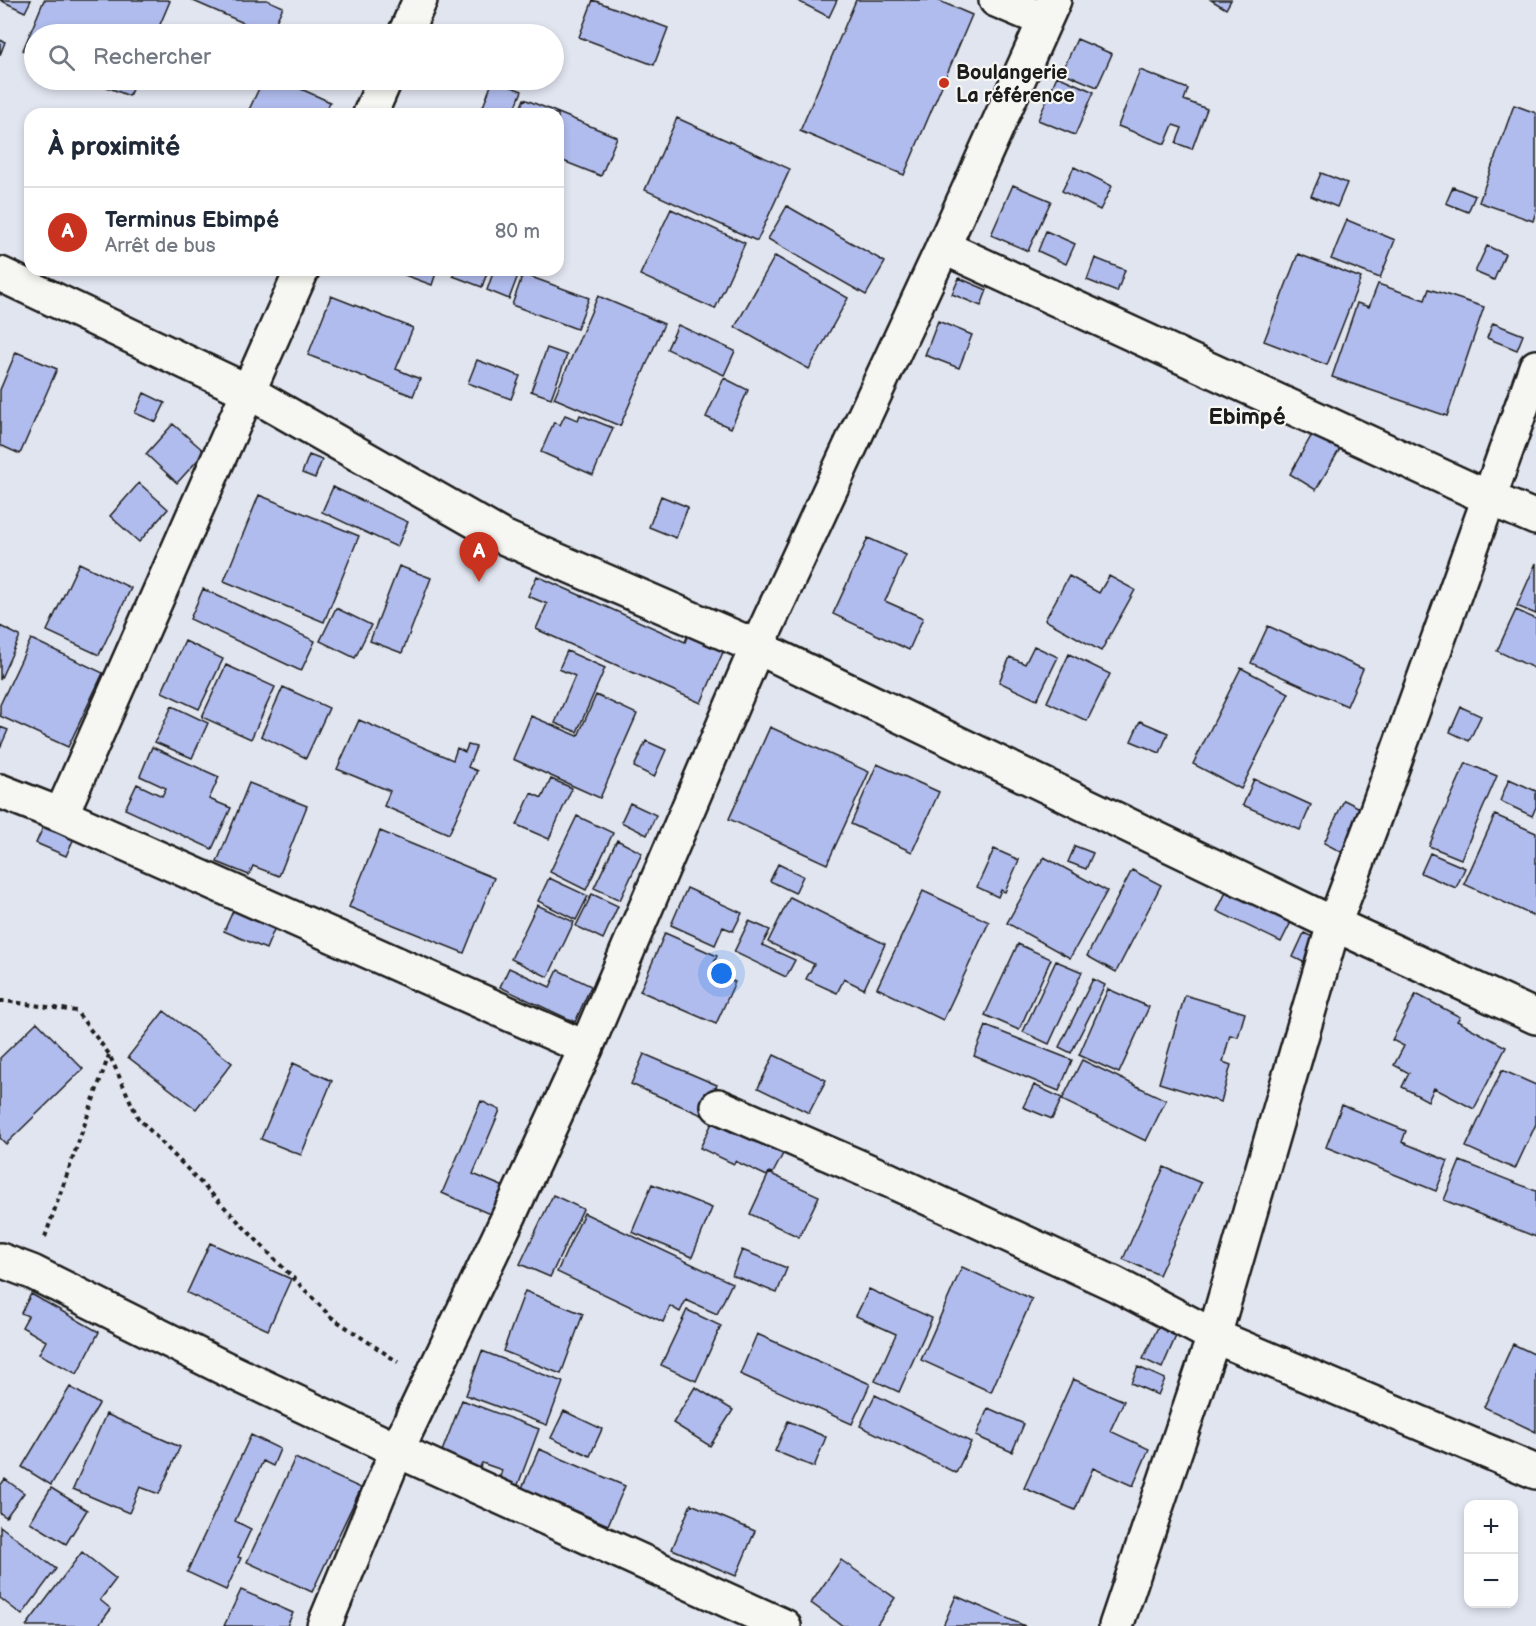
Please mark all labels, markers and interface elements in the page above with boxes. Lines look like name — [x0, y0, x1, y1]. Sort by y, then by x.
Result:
search box — [24, 24, 564, 90]
icon: search — [45, 41, 78, 74]
text: Rechercher — [93, 44, 211, 71]
place label: Boulangerie La référence — [956, 61, 1075, 108]
marker: Boulangerie La référence — [937, 76, 951, 90]
text: À proximité — [48, 132, 180, 163]
text: Terminus Ebimpé — [105, 207, 279, 234]
text: A — [61, 220, 74, 244]
text: 80 m — [495, 220, 540, 244]
text: Arrêt de bus — [105, 234, 216, 258]
district label: Ebimpé — [1208, 404, 1286, 431]
pin: A — [460, 532, 498, 582]
your location — [707, 959, 736, 988]
map controls — [1464, 1500, 1518, 1608]
button: + — [1464, 1500, 1518, 1554]
button: − — [1464, 1554, 1518, 1608]

